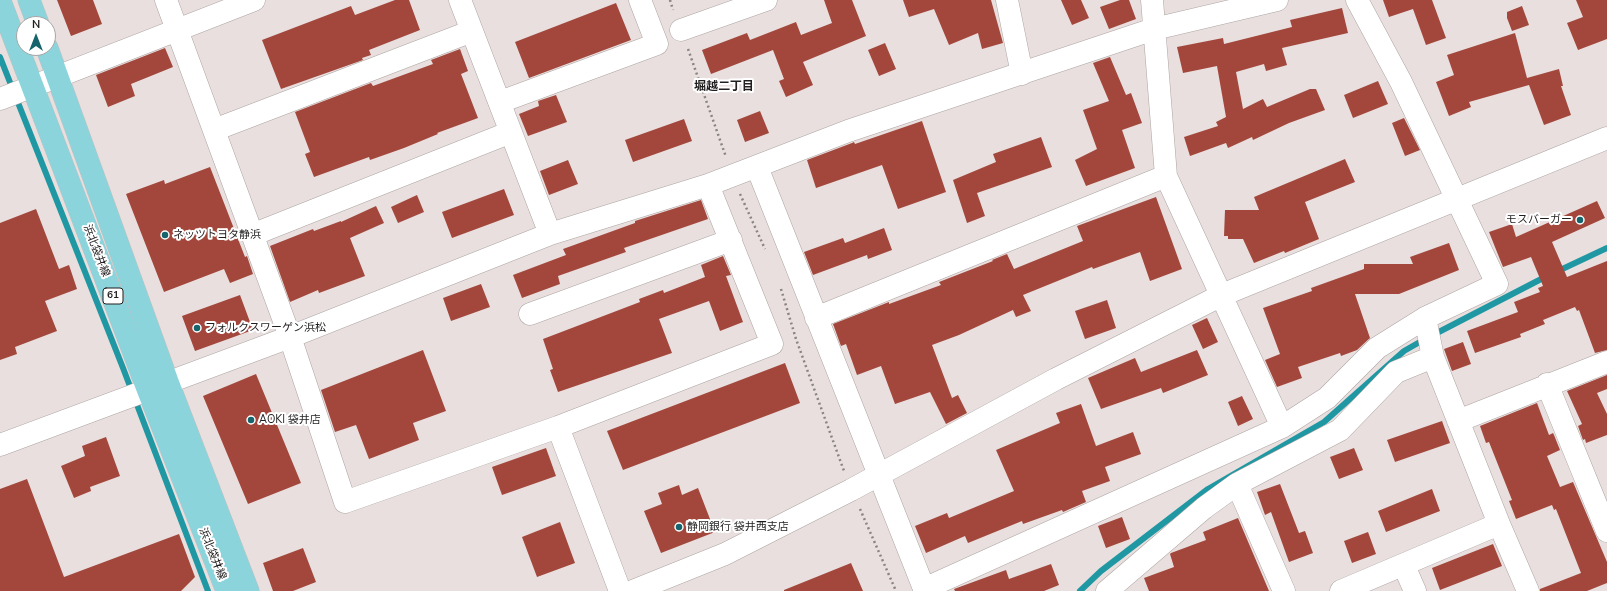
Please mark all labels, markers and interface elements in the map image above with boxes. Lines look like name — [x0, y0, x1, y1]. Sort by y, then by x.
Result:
north arrow — [16, 16, 56, 56]
text: N — [32, 17, 40, 32]
district label: 堀越二丁目 — [694, 80, 754, 94]
place label: モスバーガー — [1506, 213, 1572, 227]
marker: モスバーガー — [1575, 215, 1585, 225]
street label: 浜北袋井線 — [80, 223, 112, 279]
place label: ネッツトヨタ静浜 — [173, 228, 261, 242]
marker: ネッツトヨタ静浜 — [160, 230, 170, 240]
road number: 61 — [103, 288, 123, 304]
place label: フォルクスワーゲン浜松 — [205, 321, 326, 335]
marker: フォルクスワーゲン浜松 — [192, 323, 202, 333]
place label: AOKI 袋井店 — [259, 413, 321, 427]
marker: AOKI 袋井店 — [246, 415, 256, 425]
place label: 静岡銀行 袋井西支店 — [687, 520, 789, 534]
marker: 静岡銀行 袋井西支店 — [674, 522, 684, 532]
street label: 浜北袋井線 — [196, 526, 228, 582]

